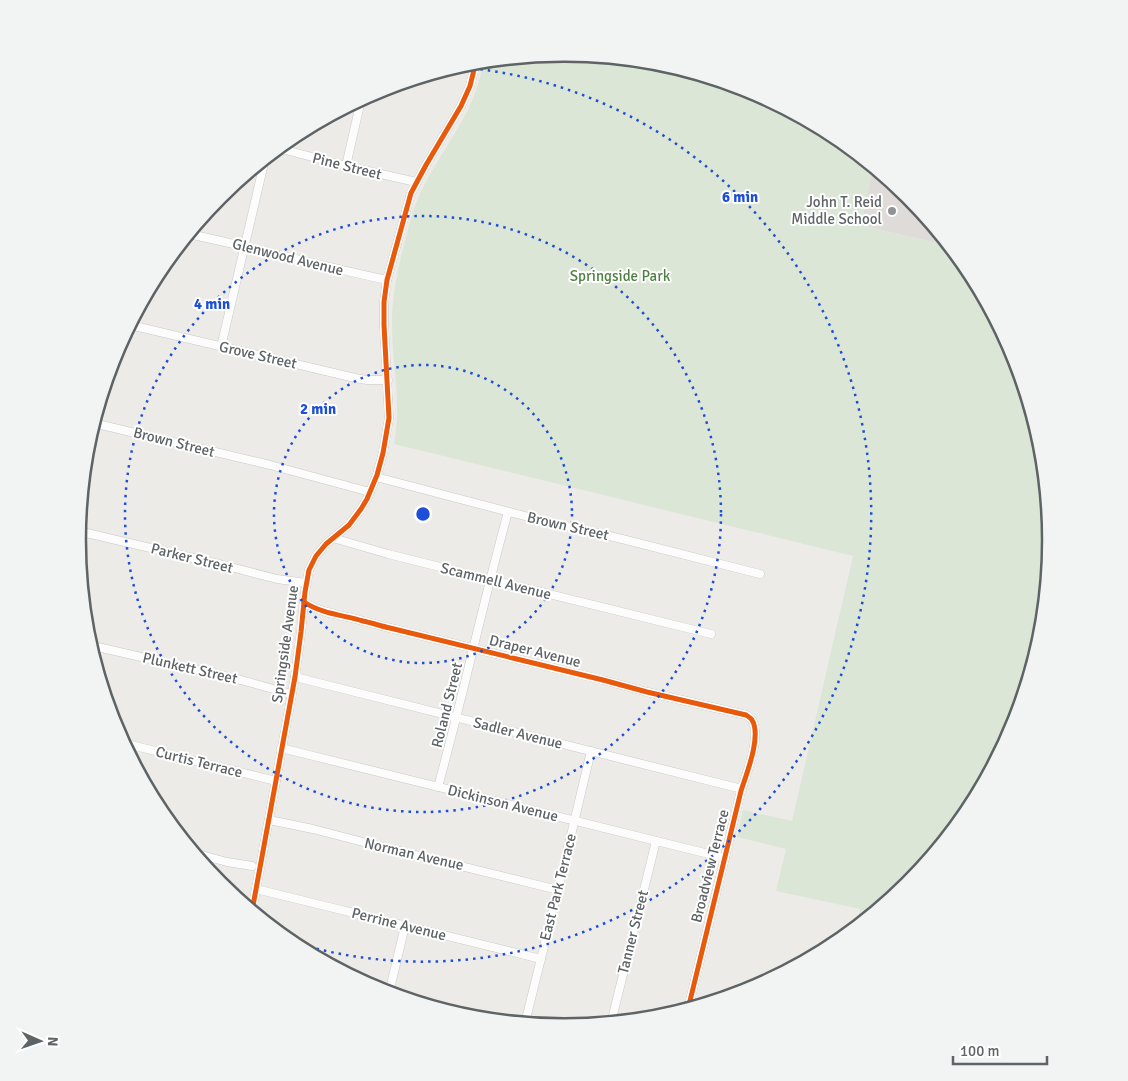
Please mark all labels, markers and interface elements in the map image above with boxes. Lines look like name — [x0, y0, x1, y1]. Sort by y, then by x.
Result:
street label: Pine Street — [311, 149, 383, 183]
text: 6 min — [722, 188, 758, 206]
place label: John T. Reid Middle School — [791, 193, 882, 228]
marker: John T. Reid Middle School — [886, 205, 898, 217]
street label: Glenwood Avenue — [231, 235, 345, 279]
park label: Springside Park — [570, 267, 671, 285]
text: 4 min — [194, 295, 230, 313]
street label: Grove Street — [217, 337, 299, 373]
text: 2 min — [300, 400, 336, 418]
street label: Brown Street — [131, 423, 217, 461]
centre of rings — [414, 505, 432, 523]
street label: Brown Street — [525, 508, 611, 544]
street label: Parker Street — [149, 539, 235, 577]
street label: Scammell Avenue — [439, 559, 553, 603]
street label: Springside Avenue — [268, 584, 302, 704]
street label: Draper Avenue — [487, 631, 583, 671]
street label: Plunkett Street — [141, 648, 239, 688]
street label: Roland Street — [428, 661, 466, 749]
street label: Sadler Avenue — [472, 713, 564, 753]
street label: Curtis Terrace — [154, 743, 244, 781]
street label: Dickinson Avenue — [446, 781, 560, 825]
street label: Broadview Terrace — [687, 807, 733, 925]
street label: East Park Terrace — [536, 832, 580, 942]
street label: Norman Avenue — [363, 834, 465, 874]
street label: Tanner Street — [614, 888, 652, 976]
street label: Perrine Avenue — [350, 904, 448, 944]
north arrow — [15, 1016, 65, 1066]
scale bar — [953, 1034, 1047, 1066]
text: N — [44, 1036, 61, 1047]
text: 100 m — [960, 1042, 1000, 1060]

